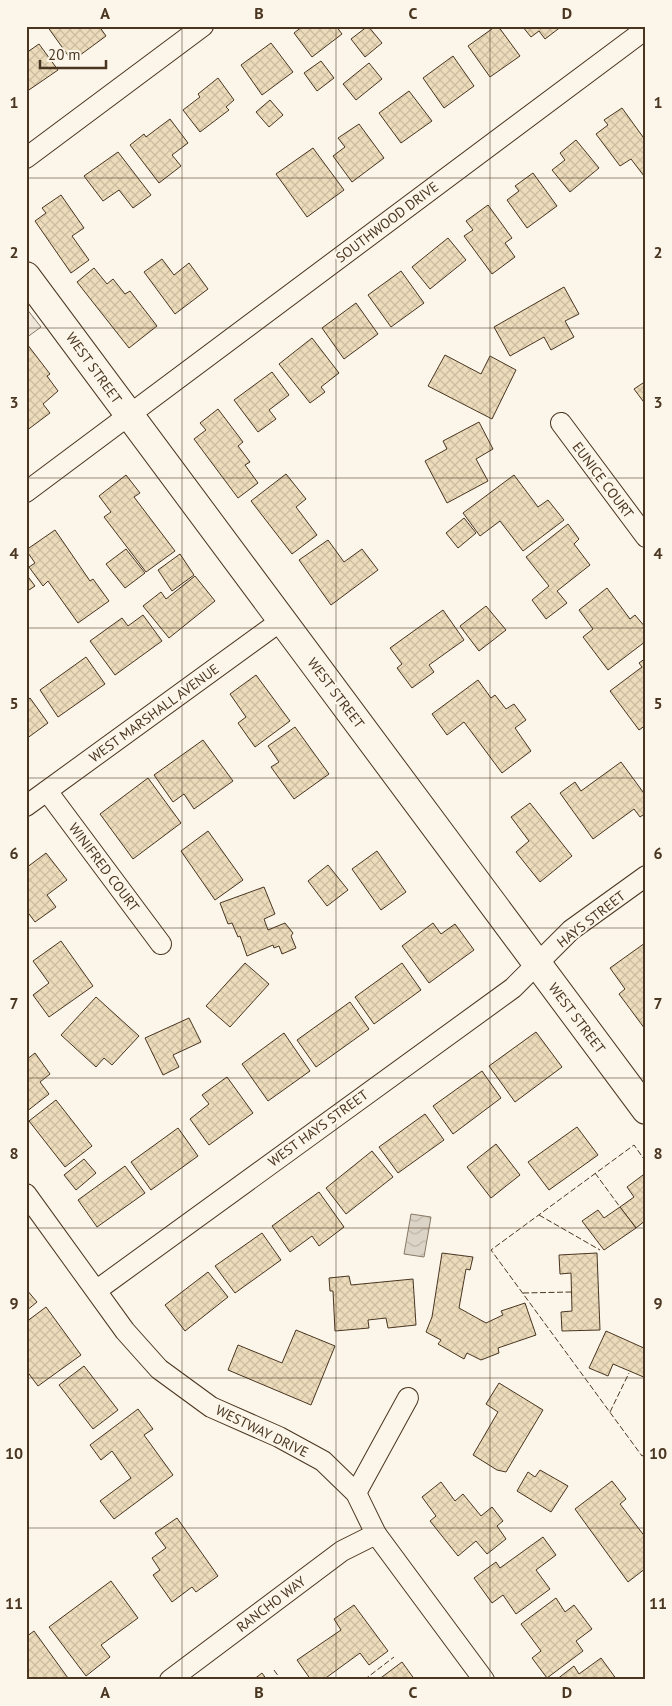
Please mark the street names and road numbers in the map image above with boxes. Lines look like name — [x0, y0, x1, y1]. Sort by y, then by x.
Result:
street label: SOUTHWOOD DRIVE — [332, 178, 442, 266]
street label: WEST STREET — [62, 329, 126, 407]
street label: EUNICE COURT — [568, 438, 638, 522]
street label: WEST STREET — [304, 654, 369, 732]
street label: WEST MARSHALL AVENUE — [85, 660, 223, 766]
street label: WINIFRED COURT — [65, 819, 143, 915]
street label: HAYS STREET — [553, 887, 629, 951]
street label: WEST STREET — [545, 979, 610, 1057]
street label: WEST HAYS STREET — [264, 1085, 372, 1170]
street label: WESTWAY DRIVE — [213, 1401, 311, 1461]
street label: RANCHO WAY — [233, 1572, 309, 1636]

